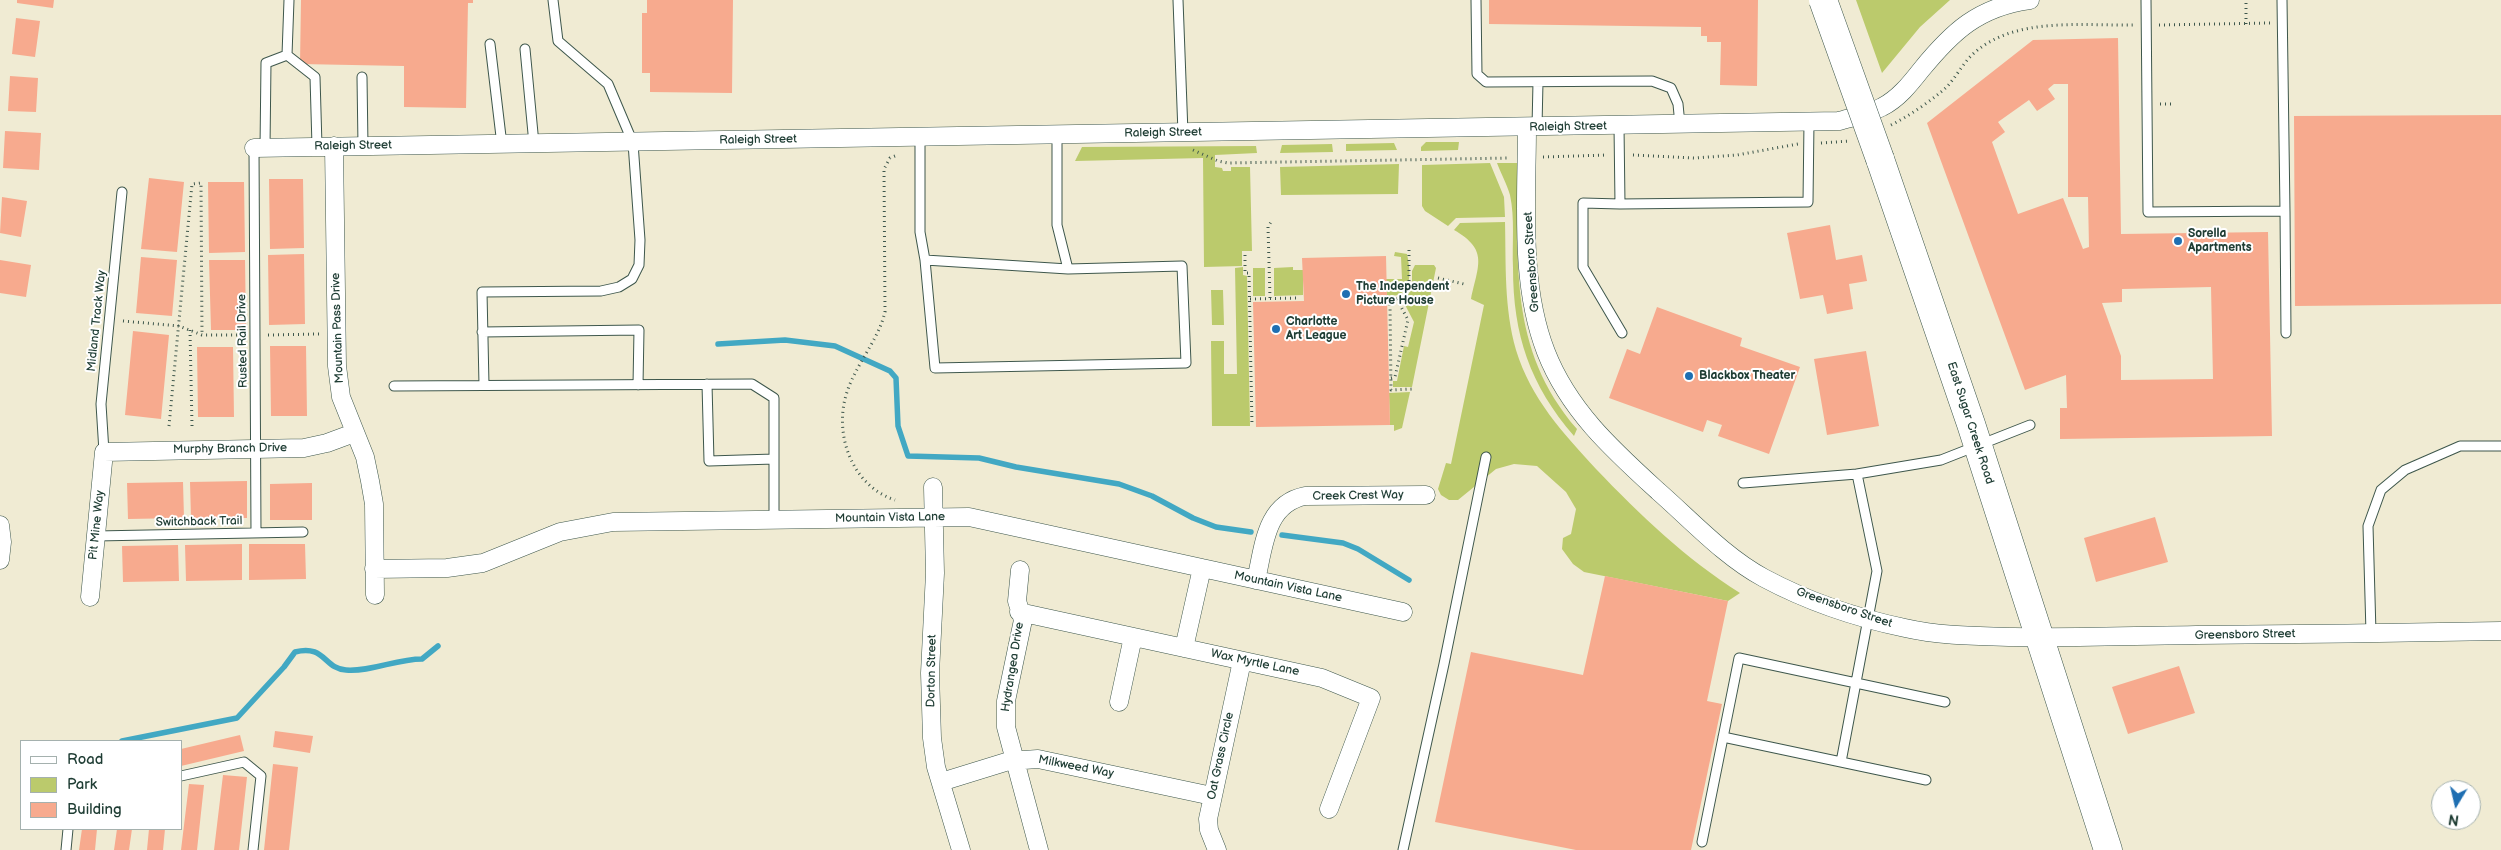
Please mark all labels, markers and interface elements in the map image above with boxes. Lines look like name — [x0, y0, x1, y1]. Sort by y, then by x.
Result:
street label: Raleigh Street — [1529, 119, 1607, 135]
street label: Raleigh Street — [1124, 125, 1202, 141]
street label: Raleigh Street — [719, 132, 797, 148]
street label: Raleigh Street — [314, 138, 392, 154]
street label: Greensboro Street — [1521, 211, 1543, 313]
place label: Sorella Apartments — [2188, 227, 2252, 255]
marker: Sorella Apartments — [2172, 235, 2184, 247]
street label: Midland Track Way — [85, 270, 109, 372]
street label: Mountain Pass Drive — [329, 272, 347, 384]
place label: The Independent Picture House — [1356, 280, 1449, 308]
marker: The Independent Picture House — [1340, 288, 1352, 300]
street label: Rusted Rail Drive — [235, 294, 251, 388]
place label: Charlotte Art League — [1286, 315, 1346, 343]
marker: Charlotte Art League — [1270, 323, 1282, 335]
street label: East Sugar Creek Road — [1943, 360, 1997, 486]
place label: Blackbox Theater — [1699, 369, 1795, 383]
marker: Blackbox Theater — [1683, 370, 1695, 382]
street label: Murphy Branch Drive — [173, 441, 287, 457]
street label: Creek Crest Way — [1312, 488, 1404, 504]
street label: Pit Mine Way — [86, 489, 108, 561]
street label: Mountain Vista Lane — [835, 510, 945, 526]
street label: Switchback Trail — [156, 514, 242, 530]
street label: Mountain Vista Lane — [1233, 569, 1343, 605]
street label: Greensboro Street — [1794, 585, 1894, 631]
street label: Hydrangea Drive — [999, 621, 1027, 713]
street label: Greensboro Street — [2195, 627, 2295, 643]
street label: Dorton Street — [924, 634, 940, 708]
street label: Wax Myrtle Lane — [1209, 647, 1301, 679]
street label: Oat Grass Circle — [1205, 711, 1237, 801]
legend — [20, 740, 182, 830]
text: Road — [67, 750, 103, 769]
street label: Milkweed Way — [1037, 753, 1115, 781]
text: Park — [67, 775, 97, 794]
north arrow — [2431, 780, 2481, 830]
text: Building — [67, 800, 122, 819]
text: N — [2447, 810, 2460, 829]

